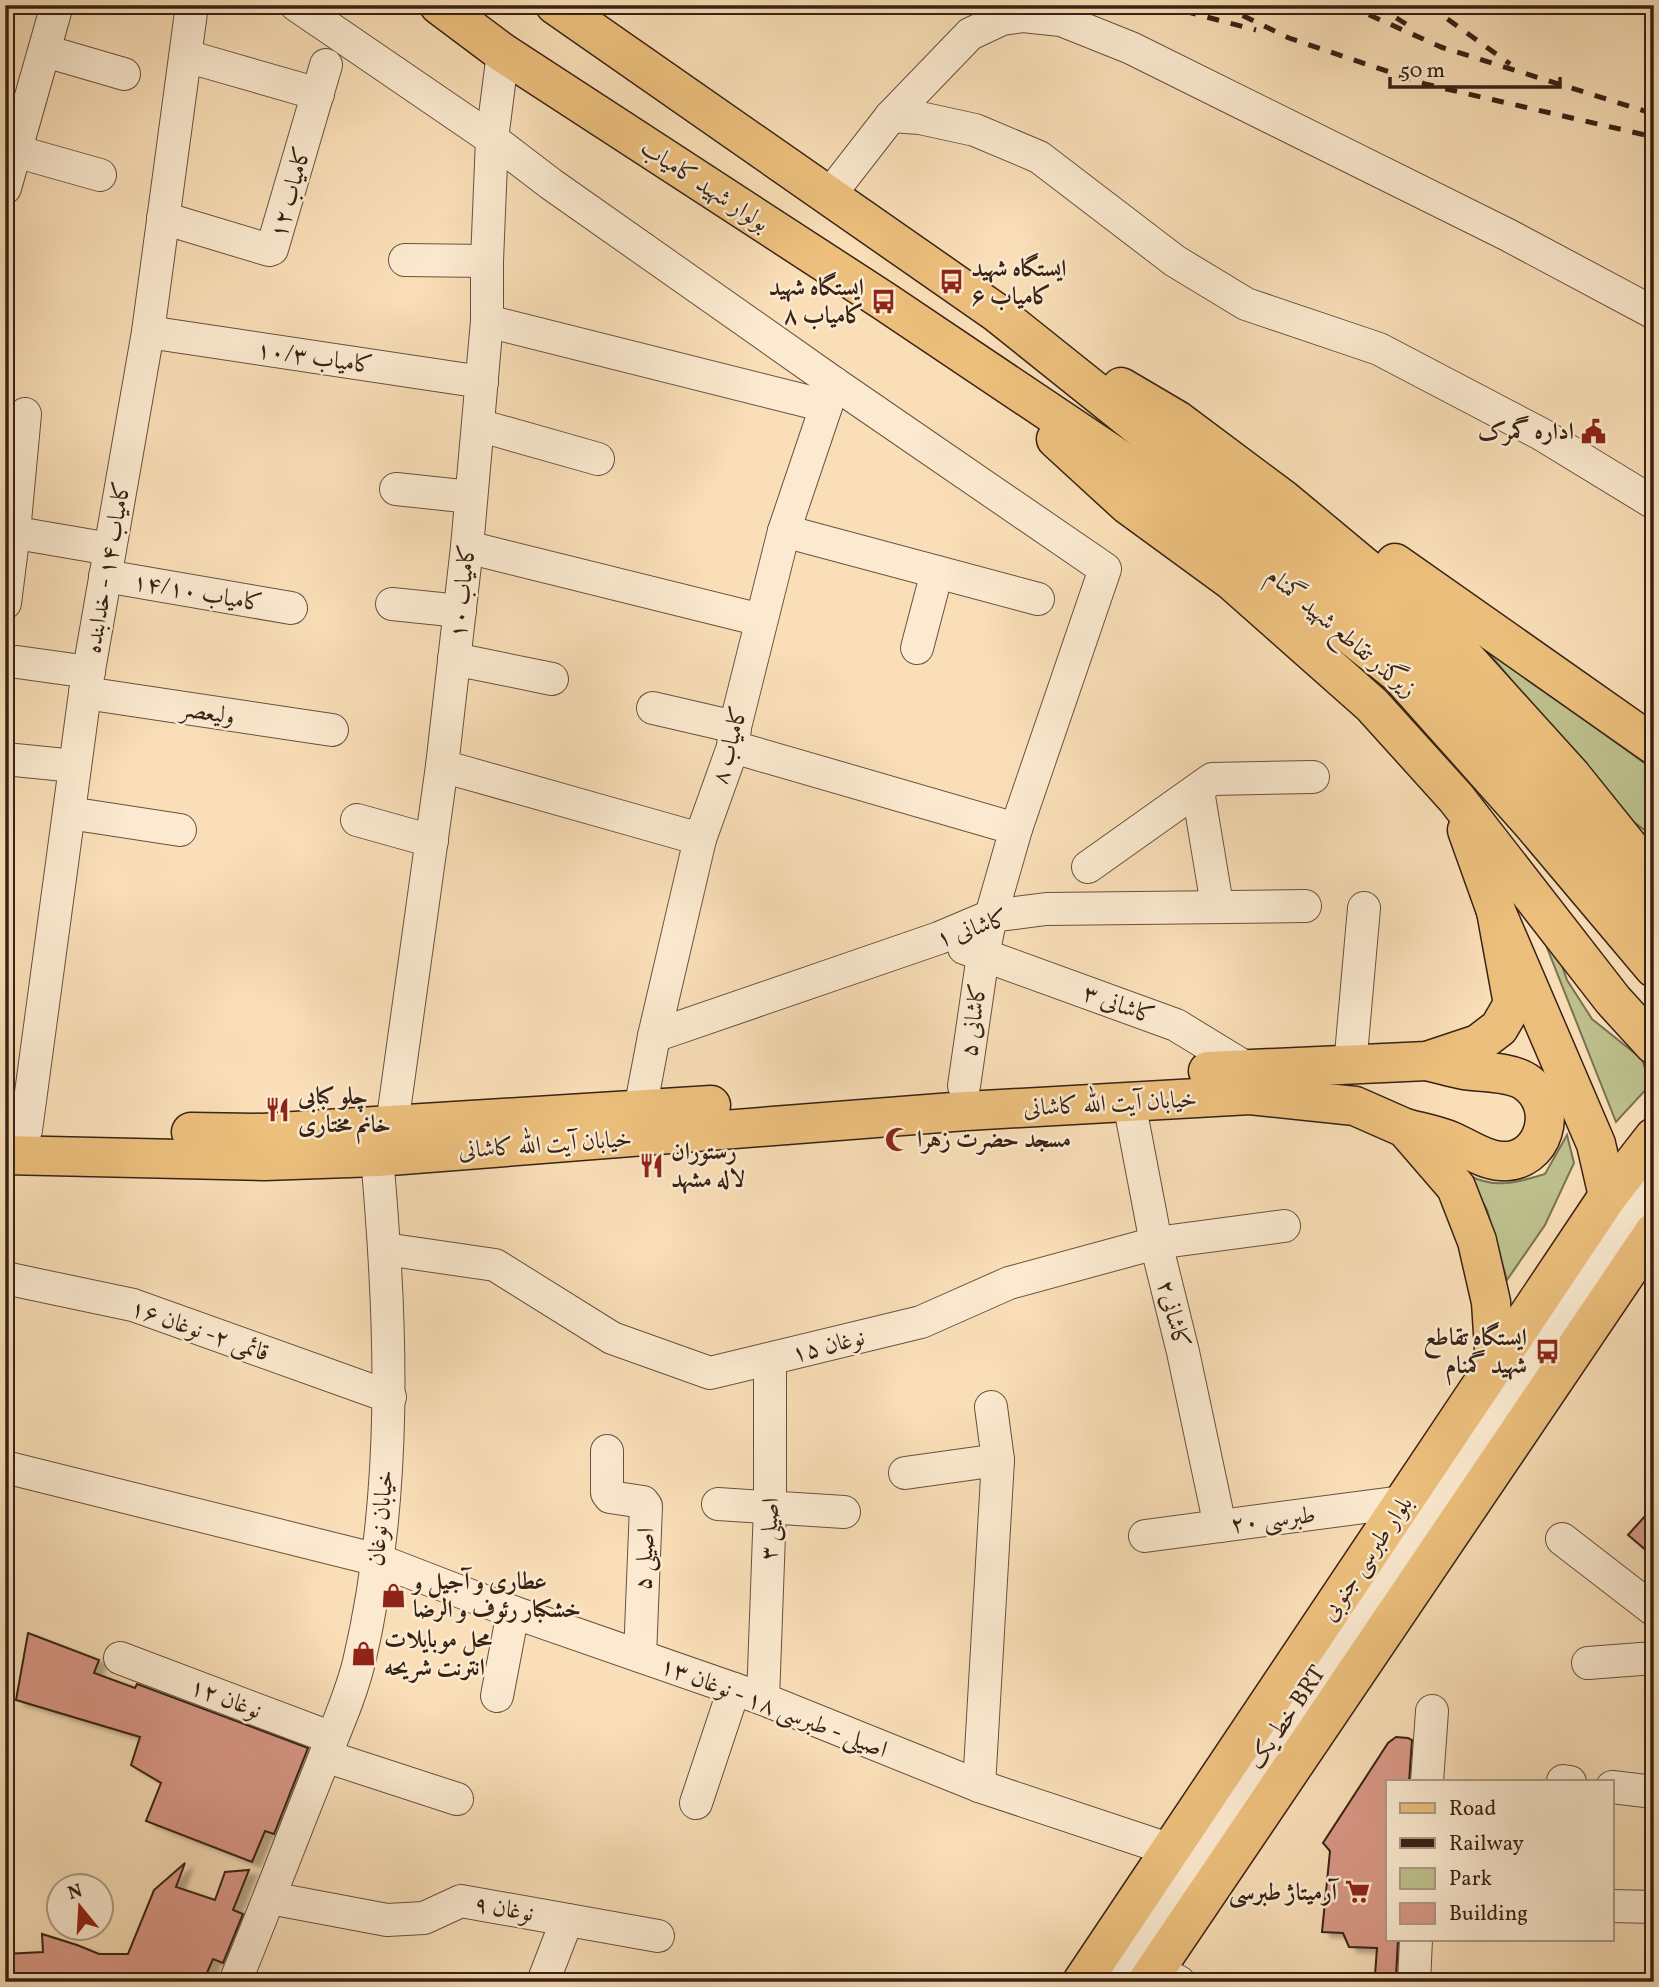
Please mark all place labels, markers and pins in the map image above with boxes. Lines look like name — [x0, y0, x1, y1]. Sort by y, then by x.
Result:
place label: ایستگاه شهید کامیاب ۶ — [971, 252, 1066, 315]
bus stop icon: ایستگاه شهید کامیاب ۶ — [937, 268, 965, 296]
place label: ایستگاه شهید کامیاب ۸ — [769, 271, 864, 334]
bus stop icon: ایستگاه شهید کامیاب ۸ — [870, 287, 898, 315]
place label: اداره گمرک — [1478, 415, 1574, 450]
public building icon: اداره گمرک — [1580, 417, 1608, 445]
place label: چلو کبابی خانم مختاری — [297, 1081, 391, 1145]
restaurant icon: چلو کبابی خانم مختاری — [264, 1096, 292, 1124]
place label: مسجد حضرت زهرا — [917, 1124, 1071, 1158]
mosque icon: مسجد حضرت زهرا — [883, 1125, 911, 1153]
place label: رستوران لاله مشهد — [671, 1136, 745, 1198]
restaurant icon: رستوران لاله مشهد — [637, 1151, 665, 1179]
place label: ایستگاه تقاطع شهید گمنام — [1423, 1321, 1527, 1386]
bus stop icon: ایستگاه تقاطع شهید گمنام — [1533, 1337, 1561, 1365]
place label: عطاری و آجیل و خشکبار رئوف و الرضا — [410, 1566, 581, 1628]
shop icon: عطاری و آجیل و خشکبار رئوف و الرضا — [379, 1581, 407, 1609]
place label: محل موبايلات انترنت شريحه — [384, 1624, 492, 1686]
shop icon: محل موبايلات انترنت شريحه — [350, 1639, 378, 1667]
place label: آرمیتاژ طبرسی — [1229, 1877, 1340, 1911]
supermarket icon: آرمیتاژ طبرسی — [1343, 1878, 1371, 1906]

